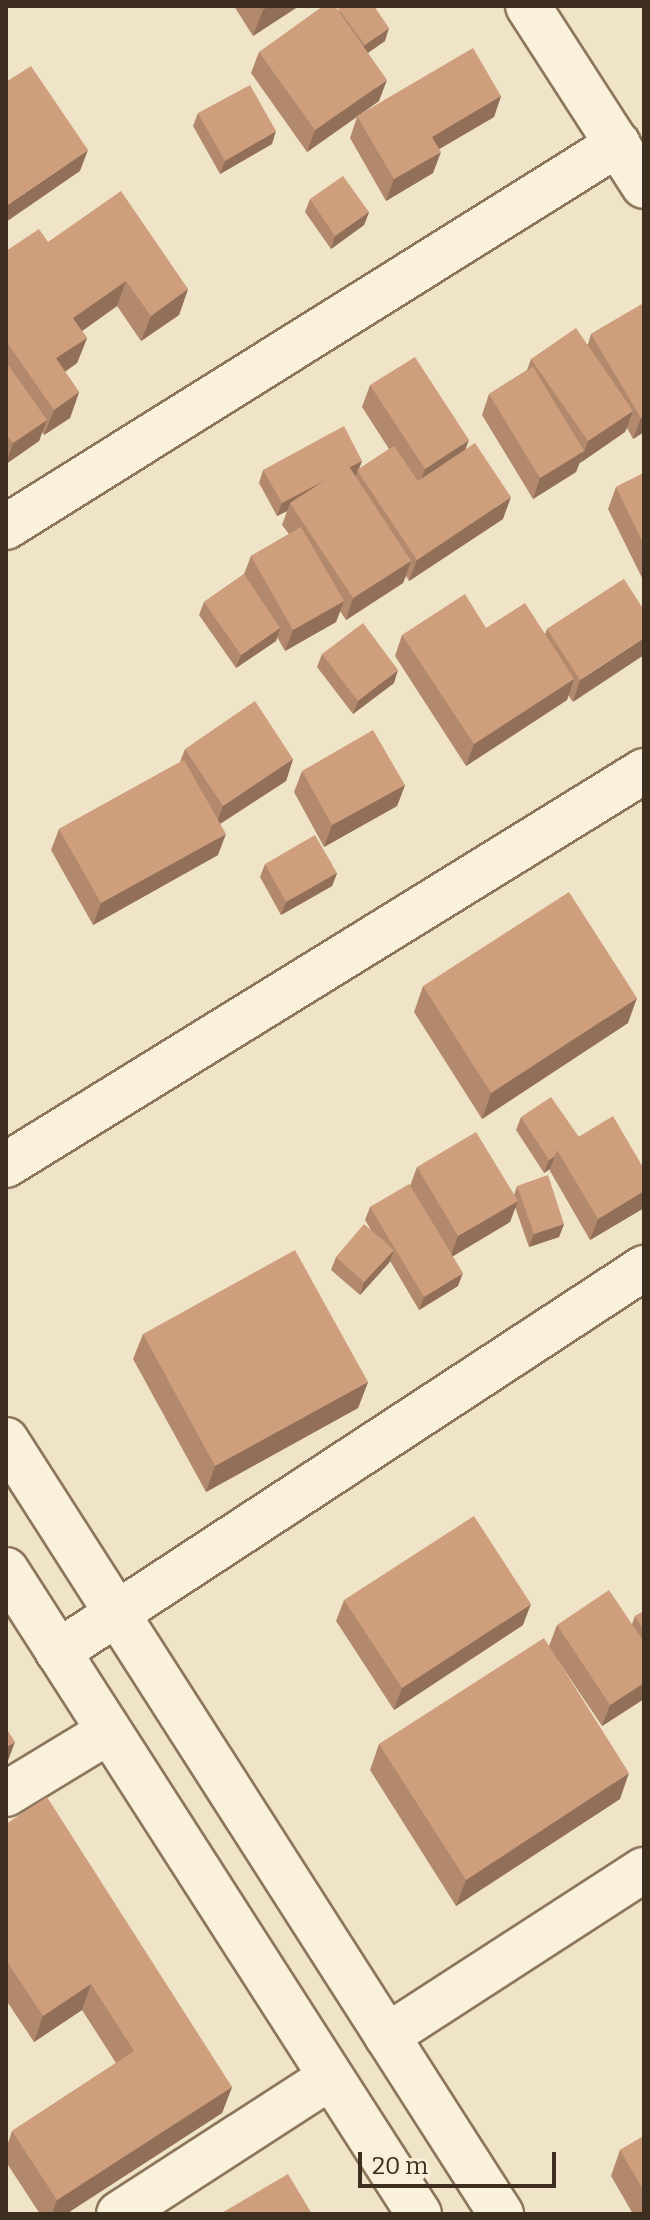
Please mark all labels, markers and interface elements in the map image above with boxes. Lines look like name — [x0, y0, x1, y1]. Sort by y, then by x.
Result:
scale bar — [362, 2136, 560, 2186]
text: 20 m — [372, 2152, 428, 2180]

